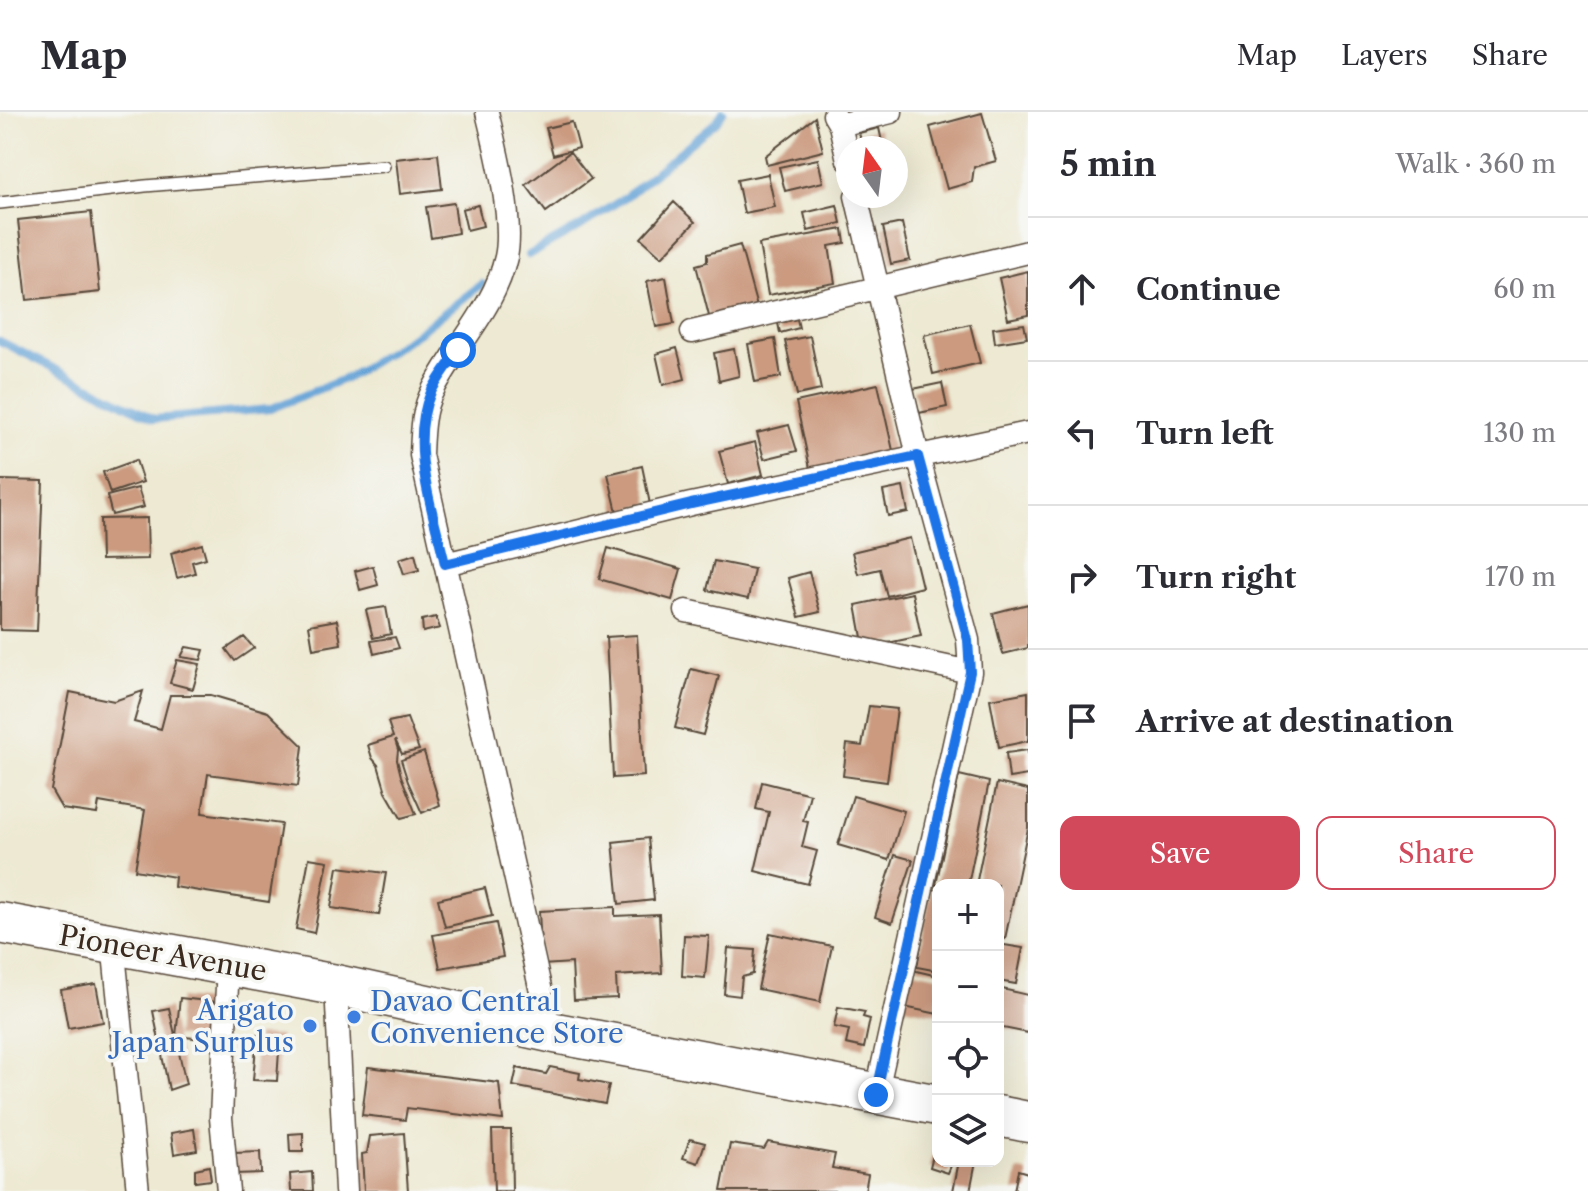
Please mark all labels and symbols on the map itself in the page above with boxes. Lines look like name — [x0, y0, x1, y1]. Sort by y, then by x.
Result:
north arrow — [836, 136, 908, 208]
route start — [440, 332, 476, 368]
street label: Pioneer Avenue — [57, 918, 269, 988]
place label: Davao Central Convenience Store — [370, 984, 624, 1050]
place label: Arigato Japan Surplus — [108, 993, 294, 1059]
marker: Davao Central Convenience Store — [345, 1008, 363, 1026]
marker: Arigato Japan Surplus — [301, 1017, 319, 1035]
route end — [858, 1077, 894, 1113]

